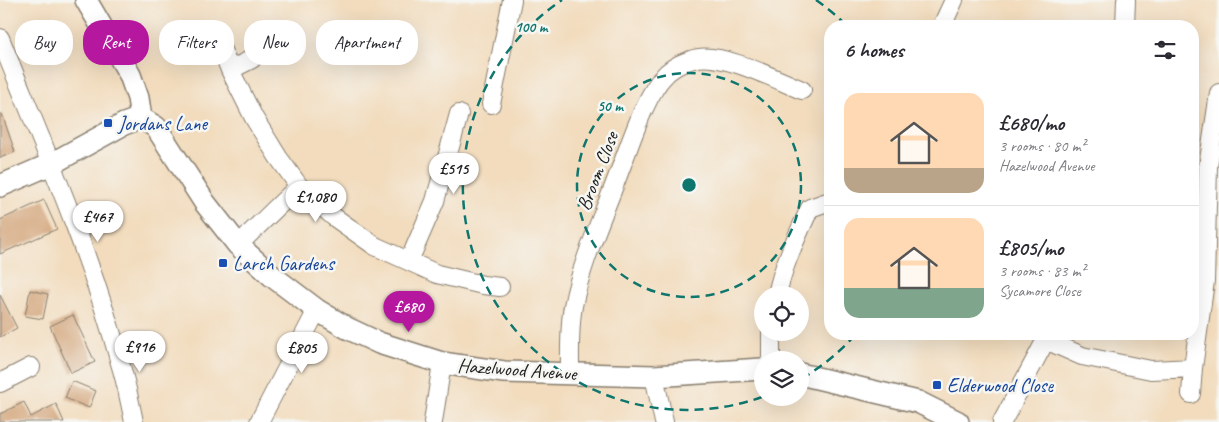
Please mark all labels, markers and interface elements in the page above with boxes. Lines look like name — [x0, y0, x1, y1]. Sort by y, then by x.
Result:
text: 100 m — [515, 18, 549, 37]
chip: Buy — [15, 20, 73, 65]
chip: Rent — [83, 20, 149, 65]
chip: Filters — [159, 20, 234, 65]
chip: New — [244, 20, 306, 65]
chip: Apartment — [316, 20, 418, 65]
icon: filters — [1151, 36, 1179, 64]
text: 6 homes — [844, 37, 904, 63]
text: 50 m — [597, 97, 624, 116]
text: £680/mo — [999, 110, 1064, 136]
place label: Jordans Lane — [117, 111, 208, 136]
icon: home — [884, 113, 944, 173]
marker: Jordans Lane — [102, 117, 114, 129]
street label: Broom Close — [571, 127, 624, 214]
text: 3 rooms · 80 m² — [999, 136, 1085, 156]
pin: £515 — [424, 152, 484, 195]
text: Hazelwood Avenue — [999, 156, 1095, 176]
text: £515 — [440, 159, 468, 179]
centre of rings — [680, 176, 698, 194]
pin: £1,080 — [275, 180, 357, 223]
text: £1,080 — [296, 187, 336, 207]
pin: £467 — [68, 200, 128, 243]
text: £467 — [83, 207, 113, 227]
text: £805/mo — [999, 235, 1063, 261]
icon: home — [884, 238, 944, 298]
place label: Larch Gardens — [233, 251, 336, 276]
marker: Larch Gardens — [217, 257, 229, 269]
text: 3 rooms · 83 m² — [999, 261, 1085, 281]
text: Sycamore Close — [999, 281, 1081, 301]
map controls — [754, 286, 809, 406]
button: locate — [754, 286, 809, 341]
pin: £680 — [379, 290, 439, 333]
text: £680 — [394, 297, 424, 317]
pin: £916 — [110, 330, 170, 373]
pin: £805 — [272, 332, 332, 374]
text: £916 — [126, 337, 154, 357]
text: £805 — [288, 338, 316, 358]
button: layers — [754, 351, 809, 406]
street label: Hazelwood Avenue — [457, 353, 579, 386]
place label: Elderwood Close — [947, 373, 1054, 398]
marker: Elderwood Close — [931, 379, 943, 391]

